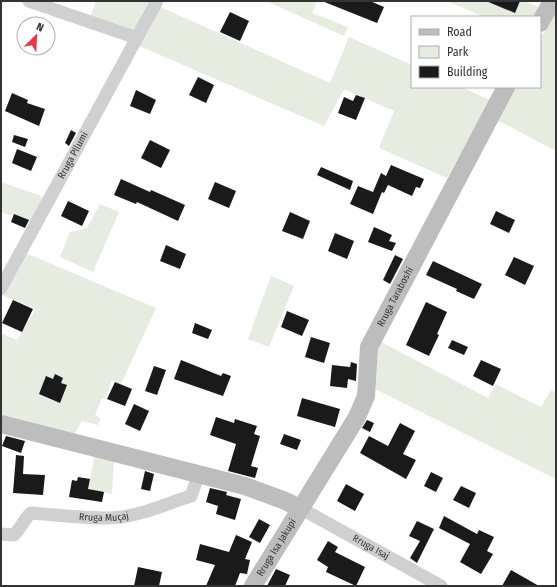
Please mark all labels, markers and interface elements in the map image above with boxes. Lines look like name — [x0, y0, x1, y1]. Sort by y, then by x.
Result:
north arrow — [16, 16, 56, 56]
legend — [411, 16, 541, 88]
text: N — [34, 20, 46, 35]
text: Road — [447, 25, 472, 39]
text: Park — [447, 45, 469, 59]
text: Building — [447, 65, 488, 79]
street label: Rruga Pllumi — [55, 130, 91, 181]
street label: Rruga Taraboshi — [375, 265, 416, 329]
street label: Rruga Muçaj — [79, 510, 130, 524]
street label: Rruga Isa Jakupi — [254, 517, 299, 579]
street label: Rruga Isaj — [350, 532, 391, 562]

